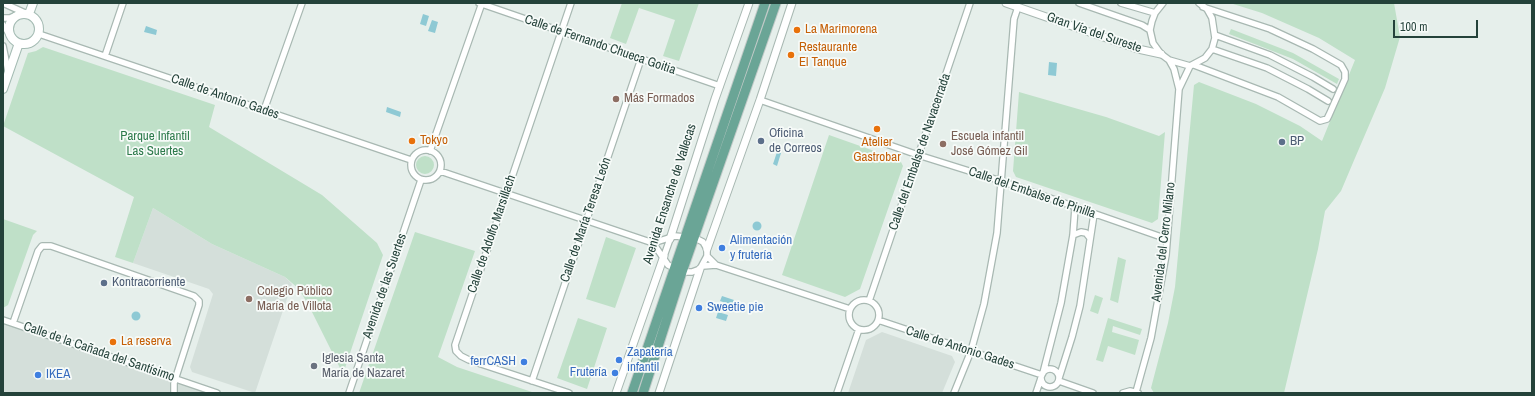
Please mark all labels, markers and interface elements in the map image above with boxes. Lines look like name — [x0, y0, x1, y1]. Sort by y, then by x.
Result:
street label: Gran Vía del Sureste — [1044, 9, 1144, 57]
street label: Calle de Fernando Chueca Goitia — [522, 12, 678, 78]
scale bar — [1395, 12, 1480, 38]
text: 100 m — [1400, 19, 1427, 35]
place label: La Marimorena — [805, 22, 877, 38]
marker: La Marimorena — [792, 25, 802, 35]
place label: Restaurante El Tanque — [799, 40, 857, 71]
marker: Restaurante El Tanque — [786, 50, 796, 60]
street label: Calle de Antonio Gades — [169, 71, 281, 123]
street label: Calle del Embalse de Navacerrada — [886, 72, 954, 232]
place label: Más Formados — [624, 91, 695, 107]
marker: Más Formados — [611, 94, 621, 104]
street label: Avenida Ensanche de Vallecas — [640, 122, 700, 266]
marker: Atelier Gastrobar — [872, 124, 882, 134]
place label: Oficina de Correos — [769, 126, 822, 157]
park label: Parque Infantil Las Suertes — [120, 129, 190, 160]
place label: Escuela infantil José Gómez Gil — [951, 129, 1027, 160]
place label: Tokyo — [420, 133, 448, 149]
place label: BP — [1290, 134, 1304, 150]
place label: Atelier Gastrobar — [853, 135, 901, 166]
marker: Tokyo — [407, 136, 417, 146]
marker: Oficina de Correos — [756, 136, 766, 146]
marker: BP — [1277, 137, 1287, 147]
marker: Escuela infantil José Gómez Gil — [938, 139, 948, 149]
street label: Calle de María Teresa León — [557, 156, 615, 284]
street label: Calle del Embalse de Pinilla — [966, 164, 1098, 222]
street label: Calle de Adolfo Marsillach — [464, 173, 520, 295]
street label: Avenida del Cerro Milano — [1149, 181, 1179, 303]
street label: Avenida de las Suertes — [360, 231, 410, 341]
place label: Alimentación y frutería — [730, 233, 792, 264]
marker: Alimentación y frutería — [717, 243, 727, 253]
place label: Kontracorriente — [112, 275, 185, 291]
marker: Kontracorriente — [99, 278, 109, 288]
place label: Colegio Público María de Villota — [257, 284, 332, 315]
marker: Colegio Público María de Villota — [244, 294, 254, 304]
place label: Sweetie pie — [707, 300, 763, 316]
marker: Sweetie pie — [694, 303, 704, 313]
street label: Calle de la Cañada del Santísimo — [21, 319, 177, 385]
street label: Calle de Antonio Gades — [904, 323, 1016, 373]
place label: La reserva — [121, 334, 171, 350]
marker: La reserva — [108, 337, 118, 347]
place label: Zapatería infantil — [627, 345, 673, 376]
place label: Iglesia Santa María de Nazaret — [322, 351, 404, 382]
place label: ferrCASH — [470, 354, 516, 370]
marker: Zapatería infantil — [614, 355, 624, 365]
marker: ferrCASH — [519, 357, 529, 367]
marker: Iglesia Santa María de Nazaret — [309, 361, 319, 371]
place label: Frutería — [570, 365, 607, 381]
place label: IKEA — [46, 367, 70, 383]
marker: Frutería — [610, 368, 620, 378]
marker: IKEA — [33, 370, 43, 380]

